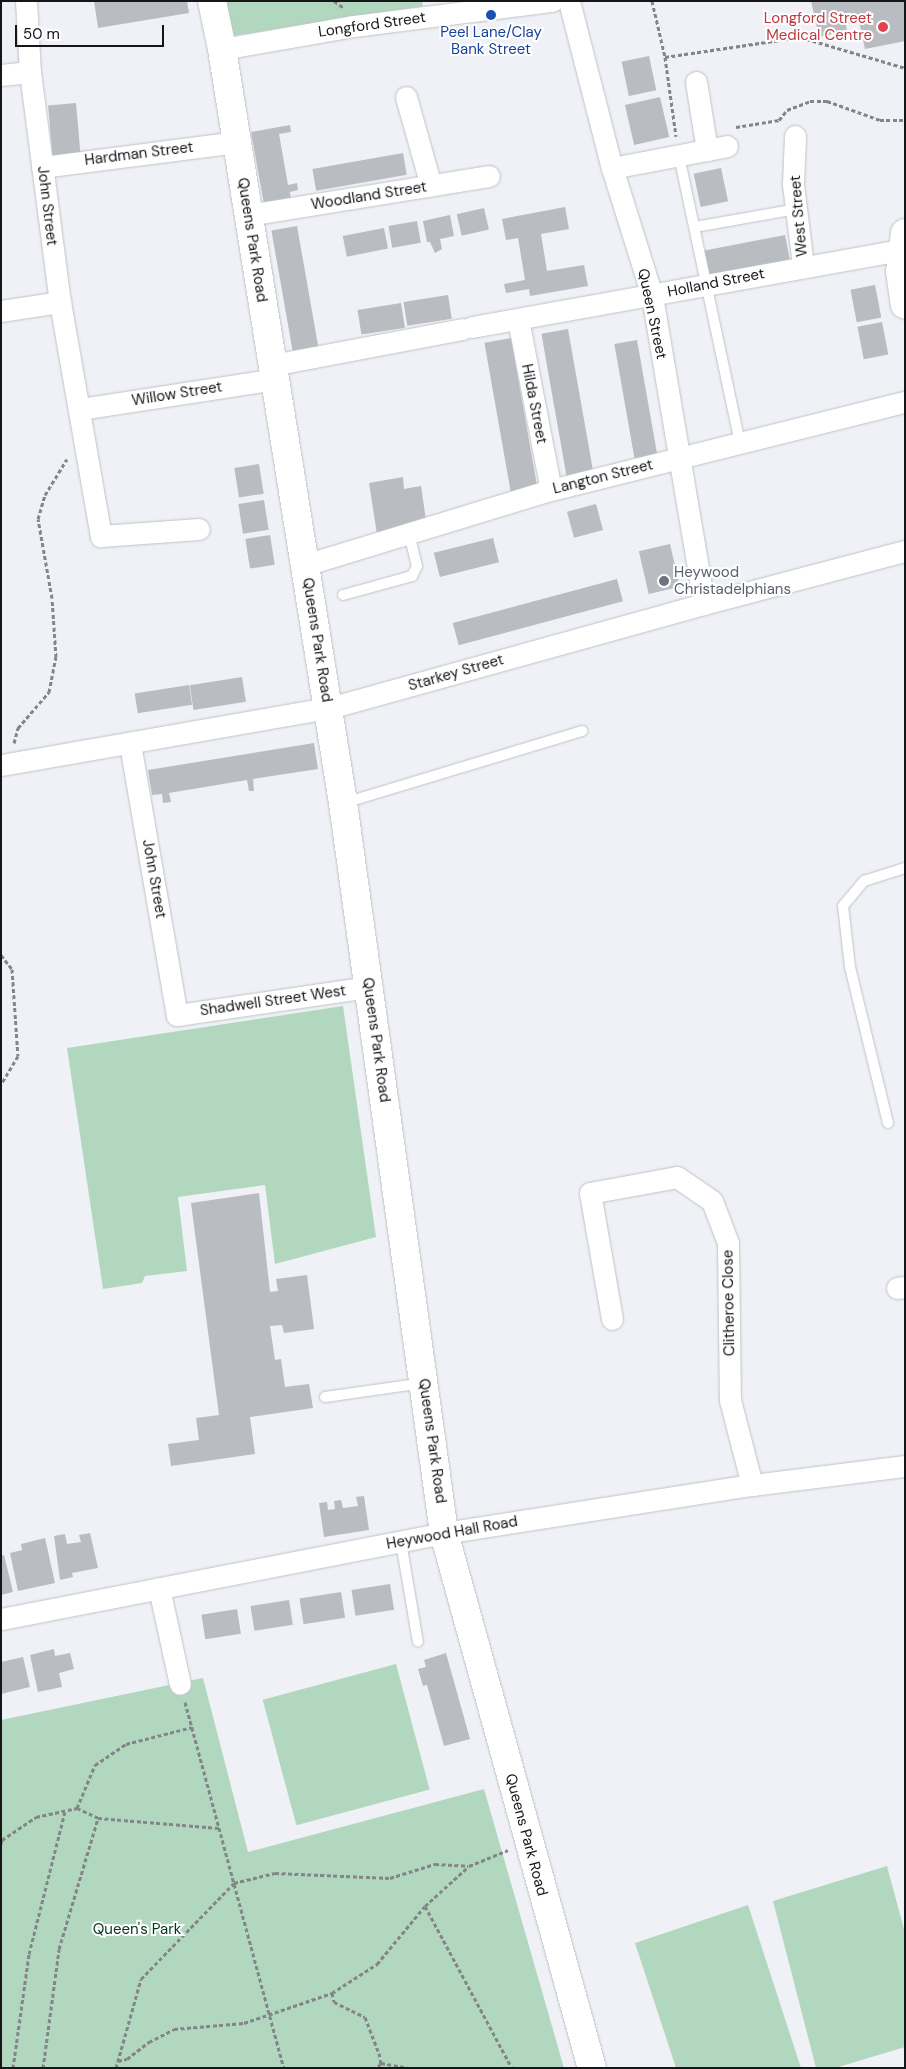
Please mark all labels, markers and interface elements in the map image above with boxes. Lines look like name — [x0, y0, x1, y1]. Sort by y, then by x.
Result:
street label: Longford Street — [317, 9, 427, 41]
marker: Peel Lane/Clay Bank Street — [485, 9, 497, 21]
place label: Longford Street Medical Centre — [764, 9, 872, 44]
scale bar — [18, 15, 166, 47]
marker: Longford Street Medical Centre — [876, 20, 890, 34]
place label: Peel Lane/Clay Bank Street — [440, 23, 542, 58]
text: 50 m — [23, 24, 60, 44]
street label: Hardman Street — [83, 138, 195, 170]
street label: John Street — [33, 165, 61, 247]
street label: West Street — [786, 174, 812, 258]
street label: Queens Park Road — [233, 176, 271, 304]
street label: Woodland Street — [310, 178, 428, 214]
street label: Holland Street — [666, 265, 766, 301]
street label: Queen Street — [634, 267, 670, 361]
street label: Hilda Street — [517, 362, 551, 446]
street label: Willow Street — [130, 378, 224, 410]
street label: Langton Street — [551, 456, 655, 498]
place label: Heywood Christadelphians — [674, 563, 791, 598]
marker: Heywood Christadelphians — [658, 575, 670, 587]
street label: Queens Park Road — [298, 576, 336, 704]
street label: Starkey Street — [406, 651, 506, 695]
street label: John Street — [138, 838, 170, 920]
street label: Queens Park Road — [358, 976, 394, 1104]
street label: Shadwell Street West — [199, 982, 347, 1020]
street label: Clitheroe Close — [719, 1250, 739, 1356]
street label: Queens Park Road — [414, 1377, 450, 1505]
street label: Heywood Hall Road — [385, 1513, 519, 1553]
street label: Queens Park Road — [501, 1772, 551, 1898]
park label: Queen's Park — [93, 1921, 181, 1939]

